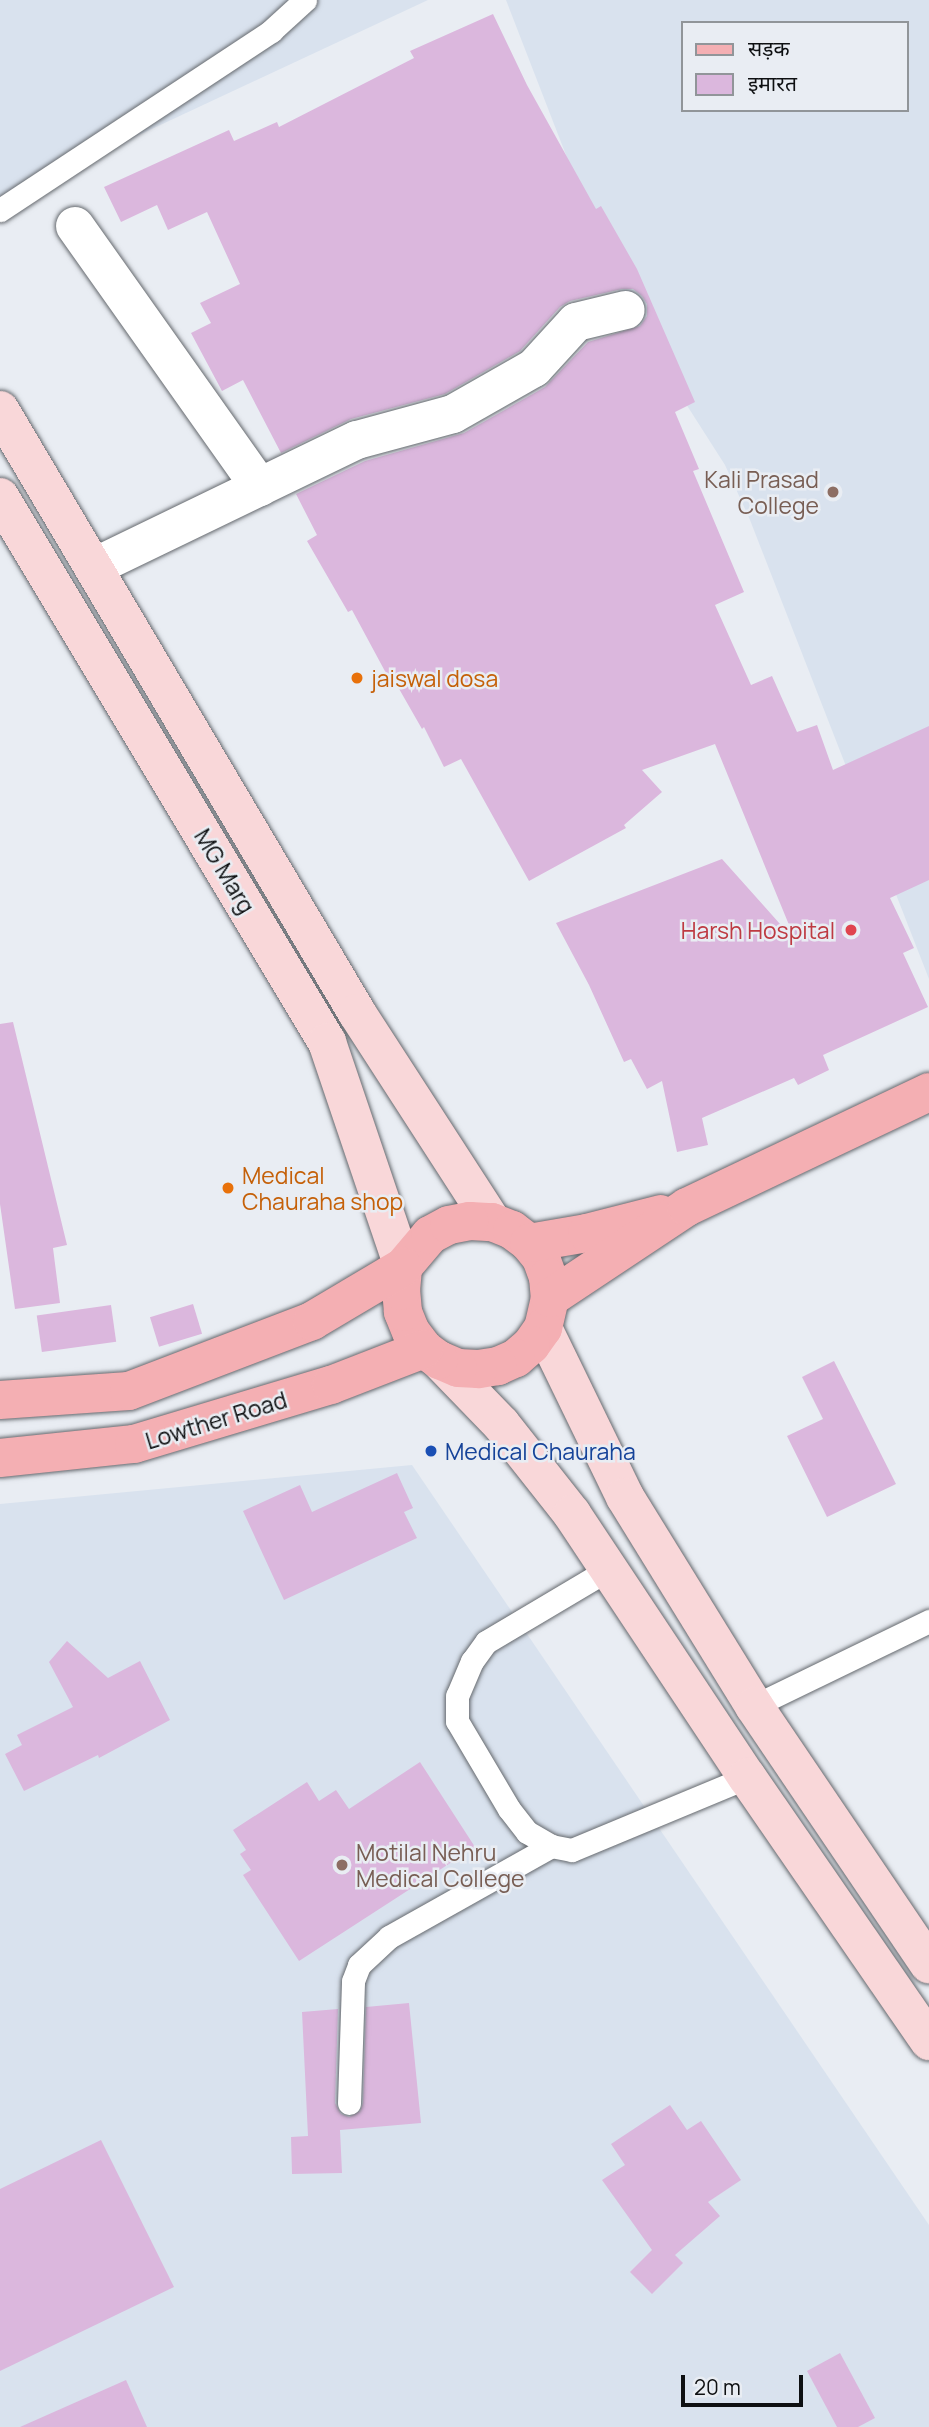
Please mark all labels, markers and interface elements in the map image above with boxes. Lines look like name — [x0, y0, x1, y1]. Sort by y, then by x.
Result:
legend — [680, 21, 908, 112]
text: सड़क — [748, 34, 790, 62]
text: इमारत — [748, 69, 797, 97]
place label: Kali Prasad College — [704, 465, 819, 519]
marker: Kali Prasad College — [825, 484, 841, 500]
place label: jaiswal dosa — [371, 664, 498, 692]
marker: jaiswal dosa — [349, 670, 365, 686]
street label: MG Marg — [189, 824, 261, 918]
place label: Harsh Hospital — [681, 916, 835, 944]
marker: Harsh Hospital — [841, 920, 861, 940]
place label: Medical Chauraha shop — [242, 1161, 403, 1215]
marker: Medical Chauraha shop — [220, 1180, 236, 1196]
street label: Lowther Road — [142, 1385, 290, 1455]
place label: Medical Chauraha — [445, 1437, 636, 1465]
marker: Medical Chauraha — [423, 1443, 439, 1459]
place label: Motilal Nehru Medical College — [356, 1838, 524, 1892]
marker: Motilal Nehru Medical College — [334, 1857, 350, 1873]
scale bar — [684, 2360, 806, 2404]
text: 20 m — [694, 2373, 741, 2401]

